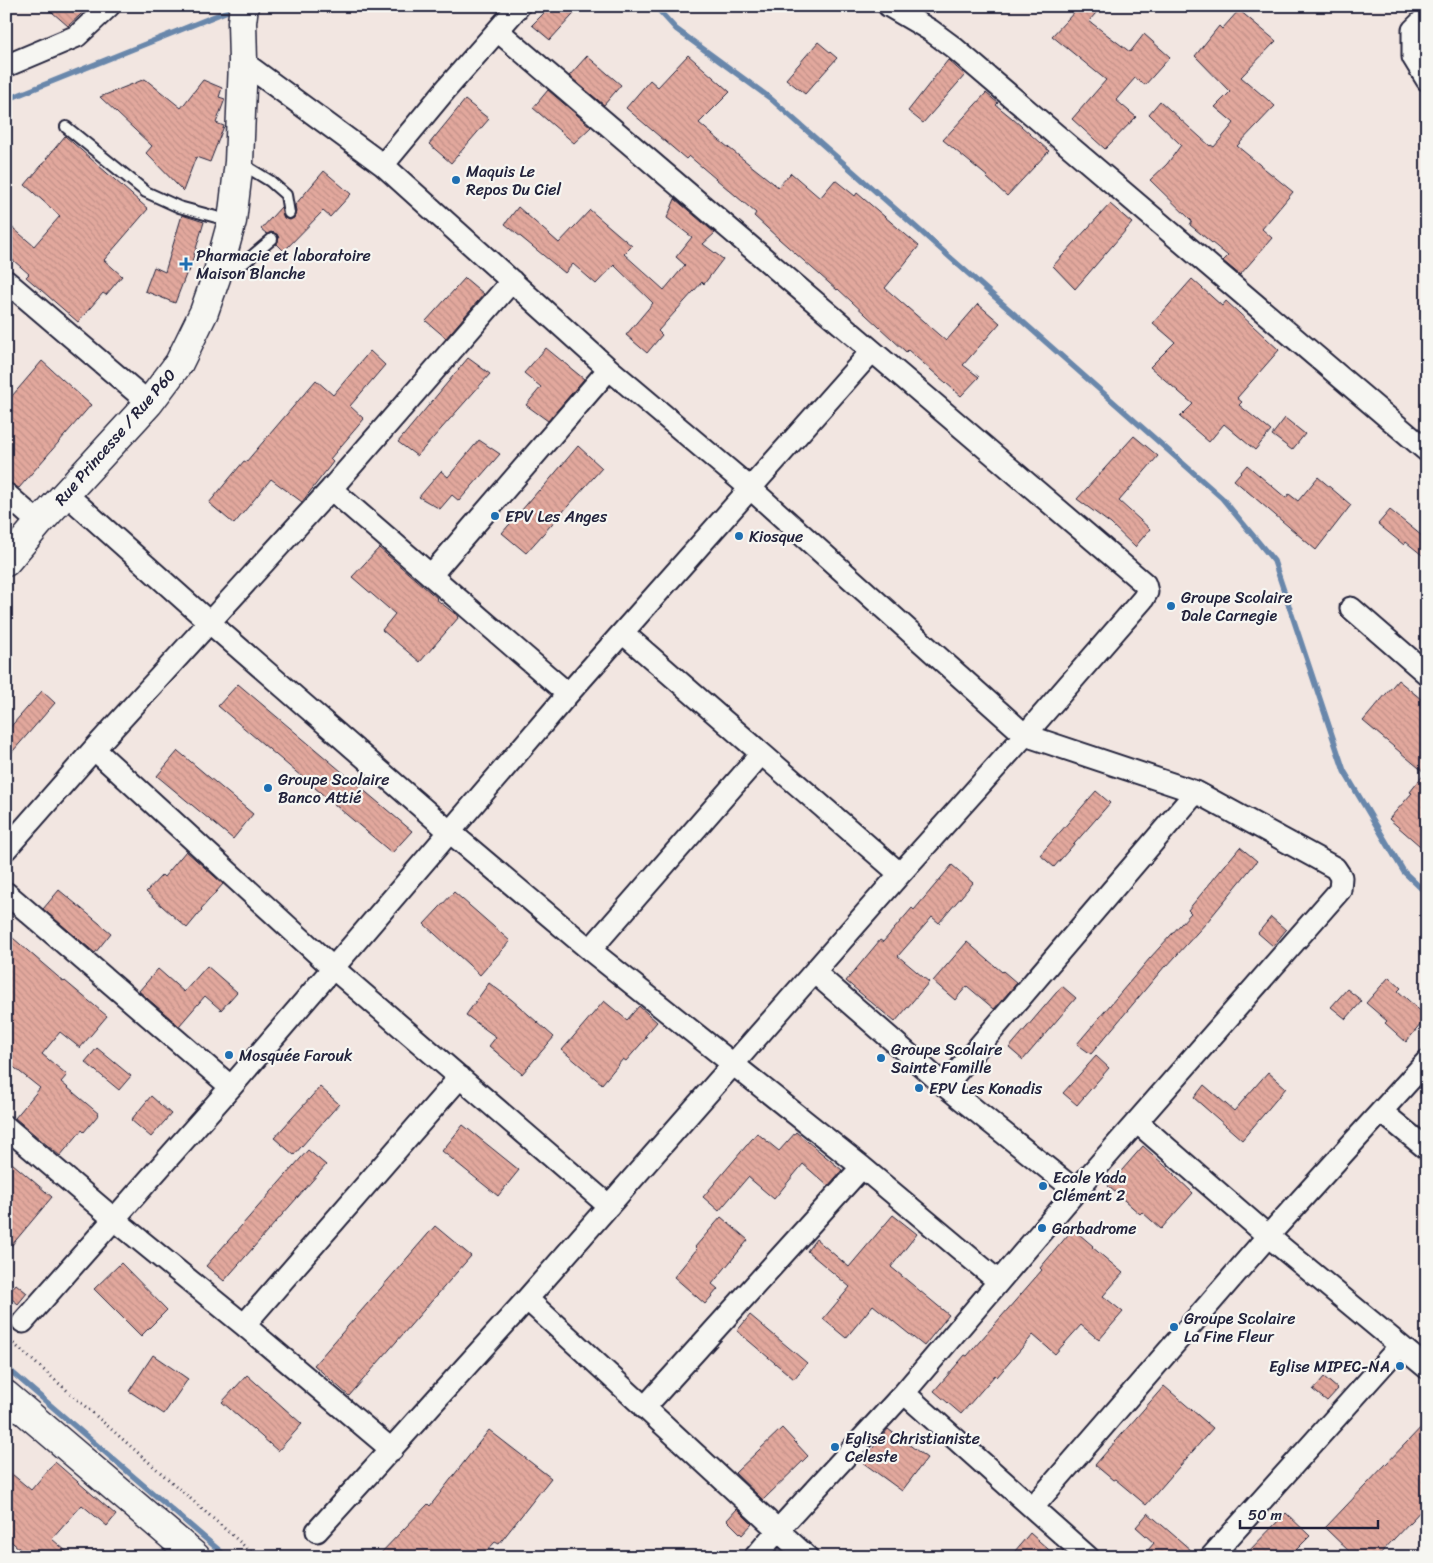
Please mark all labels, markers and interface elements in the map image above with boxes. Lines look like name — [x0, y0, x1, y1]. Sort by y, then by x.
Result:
place label: Maquis Le Repos Du Ciel — [466, 157, 562, 204]
marker: Maquis Le Repos Du Ciel — [450, 174, 462, 186]
place label: Pharmacie et laboratoire Maison Blanche — [196, 241, 371, 288]
marker: Pharmacie et laboratoire Maison Blanche — [180, 258, 192, 270]
street label: Rue Princesse / Rue P60 — [47, 362, 183, 512]
place label: EPV Les Anges — [505, 502, 608, 531]
marker: EPV Les Anges — [489, 510, 501, 522]
place label: Kiosque — [749, 522, 803, 551]
marker: Kiosque — [733, 530, 745, 542]
place label: Groupe Scolaire Dale Carnegie — [1181, 583, 1293, 630]
marker: Groupe Scolaire Dale Carnegie — [1165, 600, 1177, 612]
place label: Groupe Scolaire Banco Attié — [278, 765, 390, 812]
marker: Groupe Scolaire Banco Attié — [262, 782, 274, 794]
place label: Groupe Scolaire Sainte Famille — [891, 1035, 1003, 1082]
place label: Mosquée Farouk — [239, 1041, 353, 1070]
marker: Mosquée Farouk — [223, 1049, 235, 1061]
marker: Groupe Scolaire Sainte Famille — [875, 1052, 887, 1064]
place label: EPV Les Konadis — [929, 1074, 1043, 1103]
marker: EPV Les Konadis — [913, 1082, 925, 1094]
place label: Ecole Yada Clément 2 — [1053, 1163, 1127, 1210]
marker: Ecole Yada Clément 2 — [1037, 1180, 1049, 1192]
place label: Garbadrome — [1052, 1214, 1137, 1243]
marker: Garbadrome — [1036, 1222, 1048, 1234]
place label: Groupe Scolaire La Fine Fleur — [1184, 1304, 1296, 1351]
marker: Groupe Scolaire La Fine Fleur — [1168, 1321, 1180, 1333]
place label: Eglise MIPEC-NA — [1269, 1352, 1390, 1381]
marker: Eglise MIPEC-NA — [1394, 1360, 1406, 1372]
place label: Eglise Christianiste Celeste — [845, 1424, 980, 1471]
marker: Eglise Christianiste Celeste — [829, 1441, 841, 1453]
scale bar — [1240, 1498, 1378, 1530]
text: 50 m — [1248, 1502, 1283, 1528]

